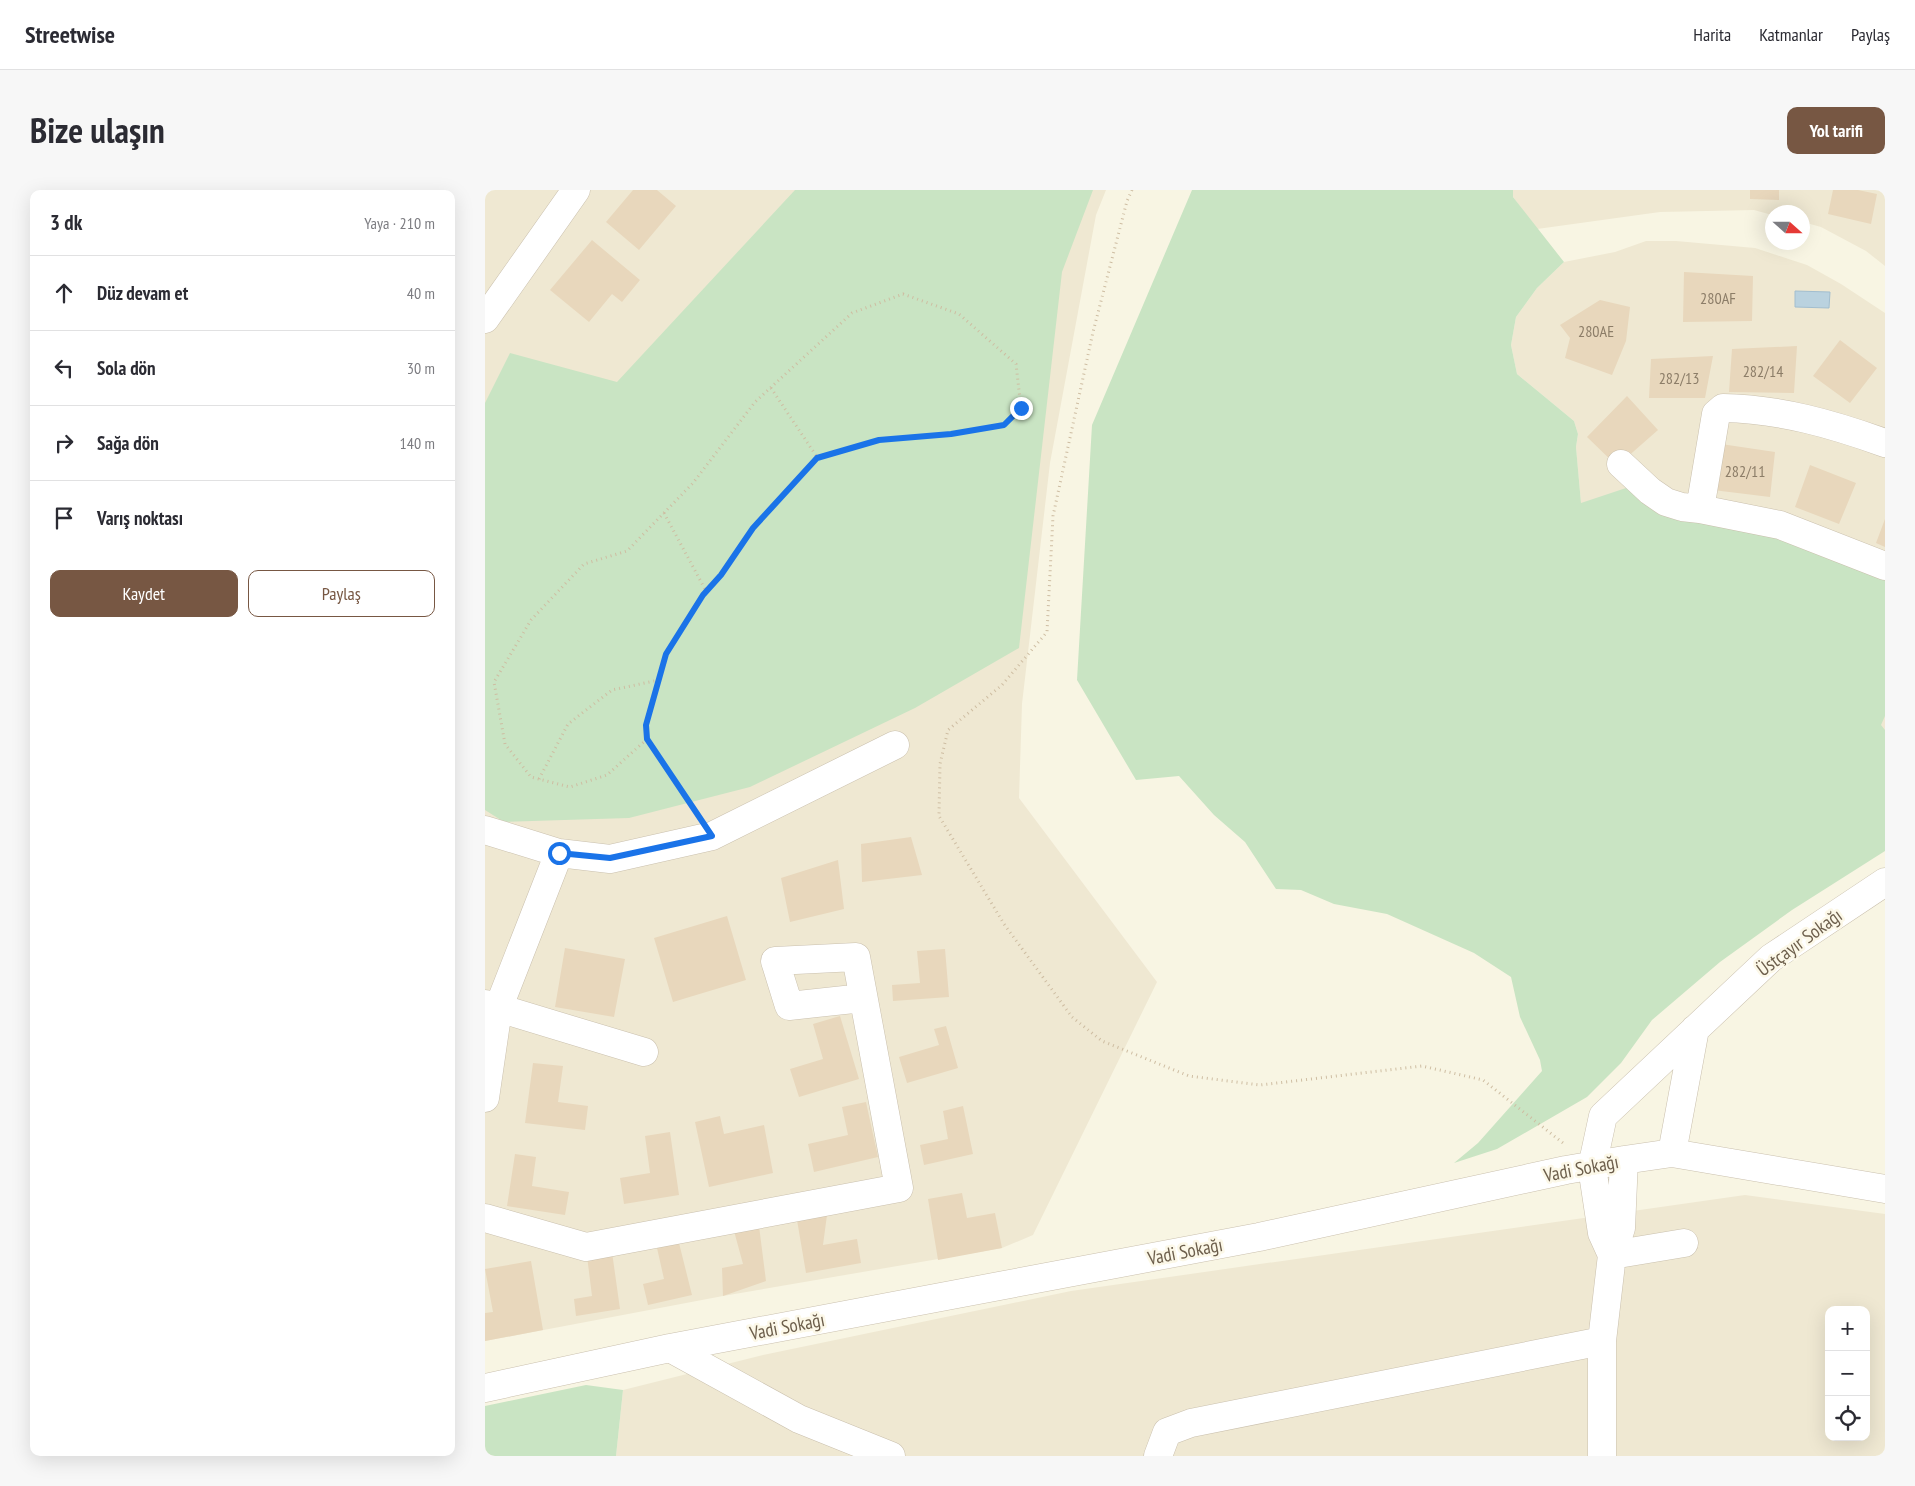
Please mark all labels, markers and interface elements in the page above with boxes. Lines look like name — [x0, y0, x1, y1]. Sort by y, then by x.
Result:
text: Streetwise — [25, 19, 115, 50]
text: Harita — [1693, 23, 1731, 46]
text: Katmanlar — [1759, 23, 1823, 46]
text: Paylaş — [1851, 23, 1890, 46]
text: Bize ulaşın — [30, 107, 165, 153]
button: Yol tarifi — [1787, 107, 1885, 154]
north arrow — [1765, 205, 1810, 250]
text: 3 dk — [50, 209, 82, 236]
text: Yaya · 210 m — [364, 213, 435, 233]
icon: ahead — [50, 279, 78, 307]
text: Düz devam et — [97, 281, 188, 305]
text: 40 m — [407, 283, 435, 303]
house number: 280AF — [1700, 288, 1736, 308]
house number: 280AE — [1578, 321, 1614, 341]
icon: left — [50, 354, 78, 382]
text: Sola dön — [97, 356, 156, 380]
text: 30 m — [407, 358, 435, 378]
house number: 282/14 — [1743, 361, 1783, 381]
house number: 282/13 — [1659, 368, 1699, 388]
route end — [1010, 397, 1033, 420]
icon: right — [50, 429, 78, 457]
text: Sağa dön — [97, 431, 159, 455]
text: 140 m — [400, 433, 435, 453]
house number: 282/11 — [1725, 461, 1765, 481]
icon: arrive — [50, 504, 78, 532]
text: Varış noktası — [97, 506, 183, 530]
button: Kaydet — [50, 570, 238, 617]
button: Paylaş — [248, 570, 435, 617]
route start — [548, 842, 571, 865]
street label: Üstçayır Sokağı — [1752, 903, 1846, 981]
street label: Vadi Sokağı — [1541, 1149, 1620, 1187]
street label: Vadi Sokağı — [1145, 1232, 1224, 1270]
map controls — [1825, 1306, 1870, 1441]
button: + — [1825, 1306, 1870, 1351]
street label: Vadi Sokağı — [747, 1307, 826, 1345]
button: − — [1825, 1351, 1870, 1396]
button: locate — [1825, 1396, 1870, 1441]

